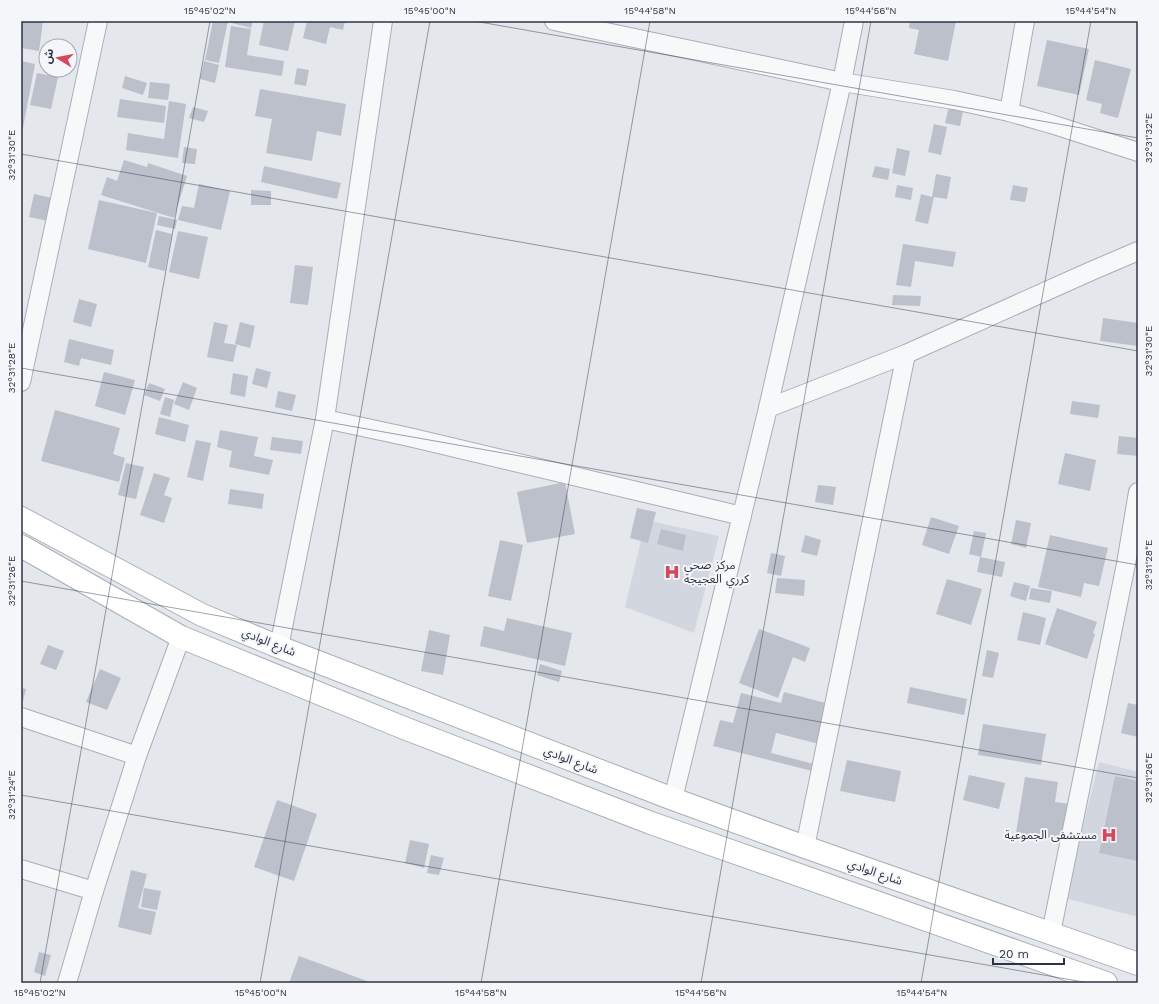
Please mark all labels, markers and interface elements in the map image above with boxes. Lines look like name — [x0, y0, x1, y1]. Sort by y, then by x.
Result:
text: 15°45'02"N — [184, 5, 236, 16]
text: 15°45'00"N — [404, 5, 456, 16]
text: 15°44'58"N — [624, 5, 676, 16]
text: 15°44'56"N — [845, 5, 897, 16]
text: 15°44'54"N — [1066, 5, 1116, 16]
north arrow — [38, 38, 78, 78]
text: ش — [41, 48, 56, 65]
text: 32°31'32"E — [1143, 113, 1154, 163]
text: 32°31'30"E — [6, 130, 17, 180]
text: 32°31'30"E — [1143, 326, 1154, 376]
text: 32°31'28"E — [6, 343, 17, 393]
text: 32°31'28"E — [1143, 540, 1154, 590]
text: 32°31'26"E — [6, 556, 17, 606]
place label: مركز صحي كرري العجيجة — [684, 558, 750, 589]
hospital icon: مركز صحي كرري العجيجة — [663, 563, 681, 581]
street label: شارع الوادي — [239, 625, 298, 662]
street label: شارع الوادي — [541, 743, 600, 779]
text: 32°31'26"E — [1143, 753, 1154, 803]
text: 32°31'24"E — [6, 770, 17, 820]
hospital icon: مستشفى الجموعية — [1100, 826, 1118, 844]
place label: مستشفى الجموعية — [1004, 828, 1097, 842]
street label: شارع الوادي — [845, 856, 904, 891]
scale bar — [993, 940, 1064, 966]
text: 20 m — [999, 947, 1029, 961]
text: 15°45'02"N — [14, 987, 66, 998]
text: 15°45'00"N — [235, 987, 287, 998]
text: 15°44'58"N — [455, 987, 507, 998]
text: 15°44'56"N — [675, 987, 727, 998]
text: 15°44'54"N — [897, 987, 947, 998]

